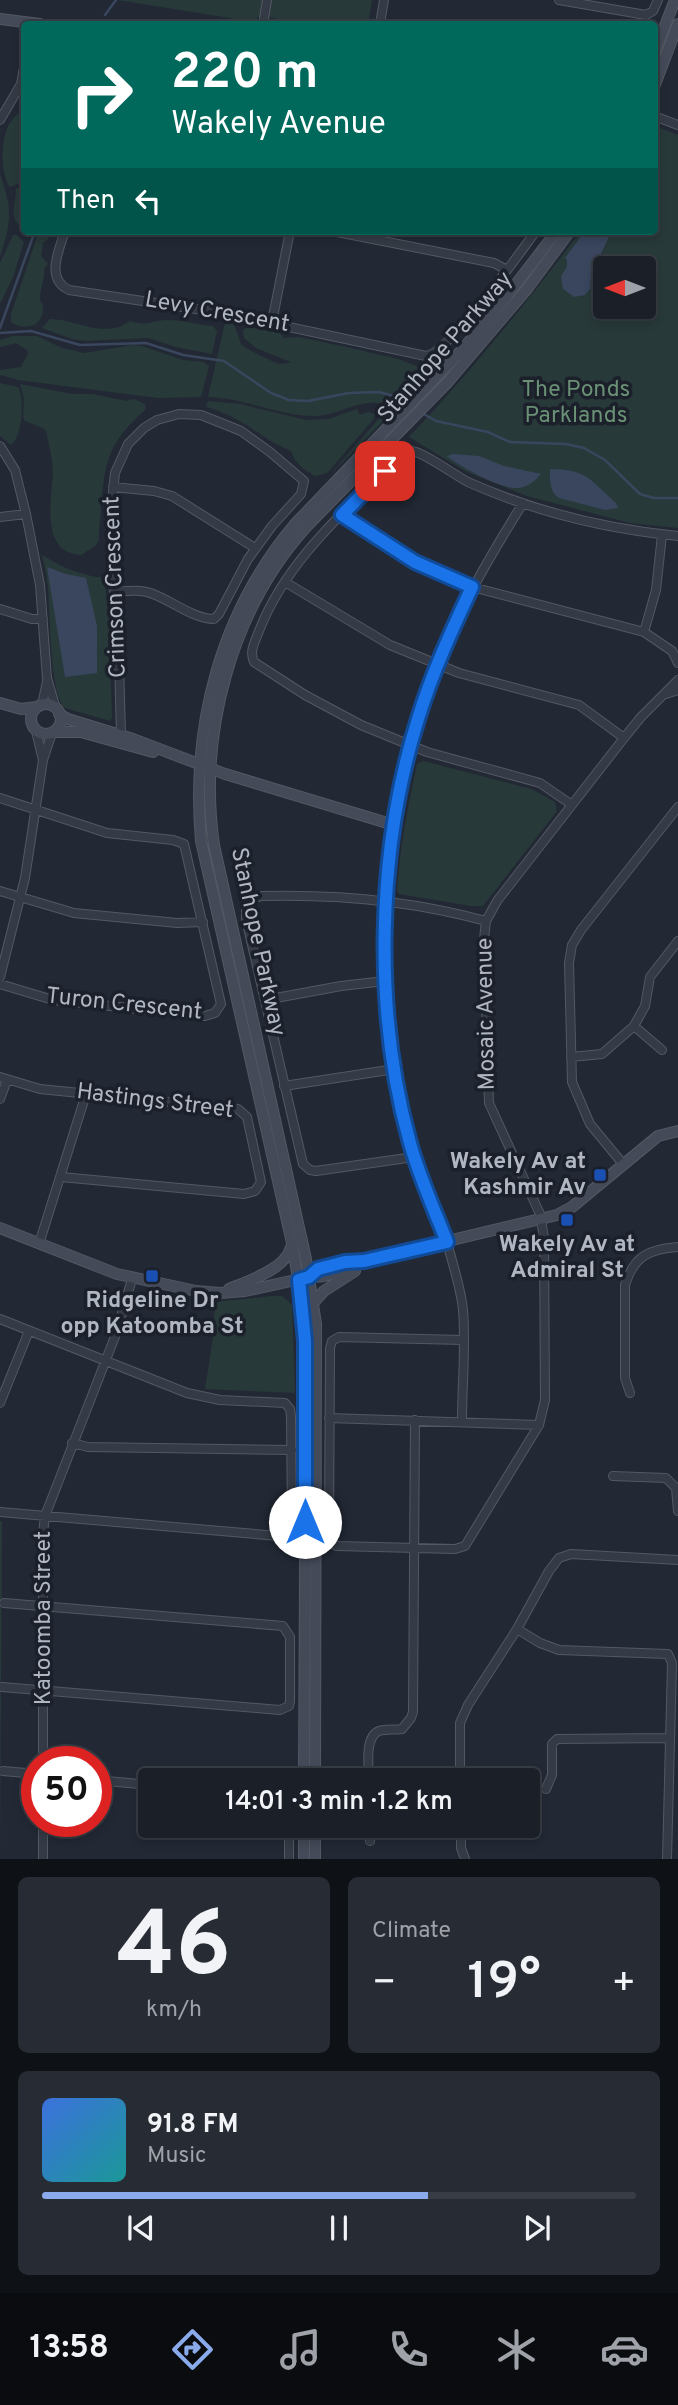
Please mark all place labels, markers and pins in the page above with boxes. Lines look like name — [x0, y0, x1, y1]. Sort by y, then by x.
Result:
pin — [355, 441, 415, 501]
place label: Wakely Av at Kashmir Av — [450, 1148, 586, 1203]
marker: Wakely Av at Kashmir Av — [592, 1167, 608, 1183]
marker: Wakely Av at Admiral St — [559, 1212, 575, 1228]
place label: Wakely Av at Admiral St — [499, 1231, 635, 1286]
marker: Ridgeline Dr opp Katoomba St — [144, 1268, 160, 1284]
place label: Ridgeline Dr opp Katoomba St — [61, 1287, 243, 1342]

